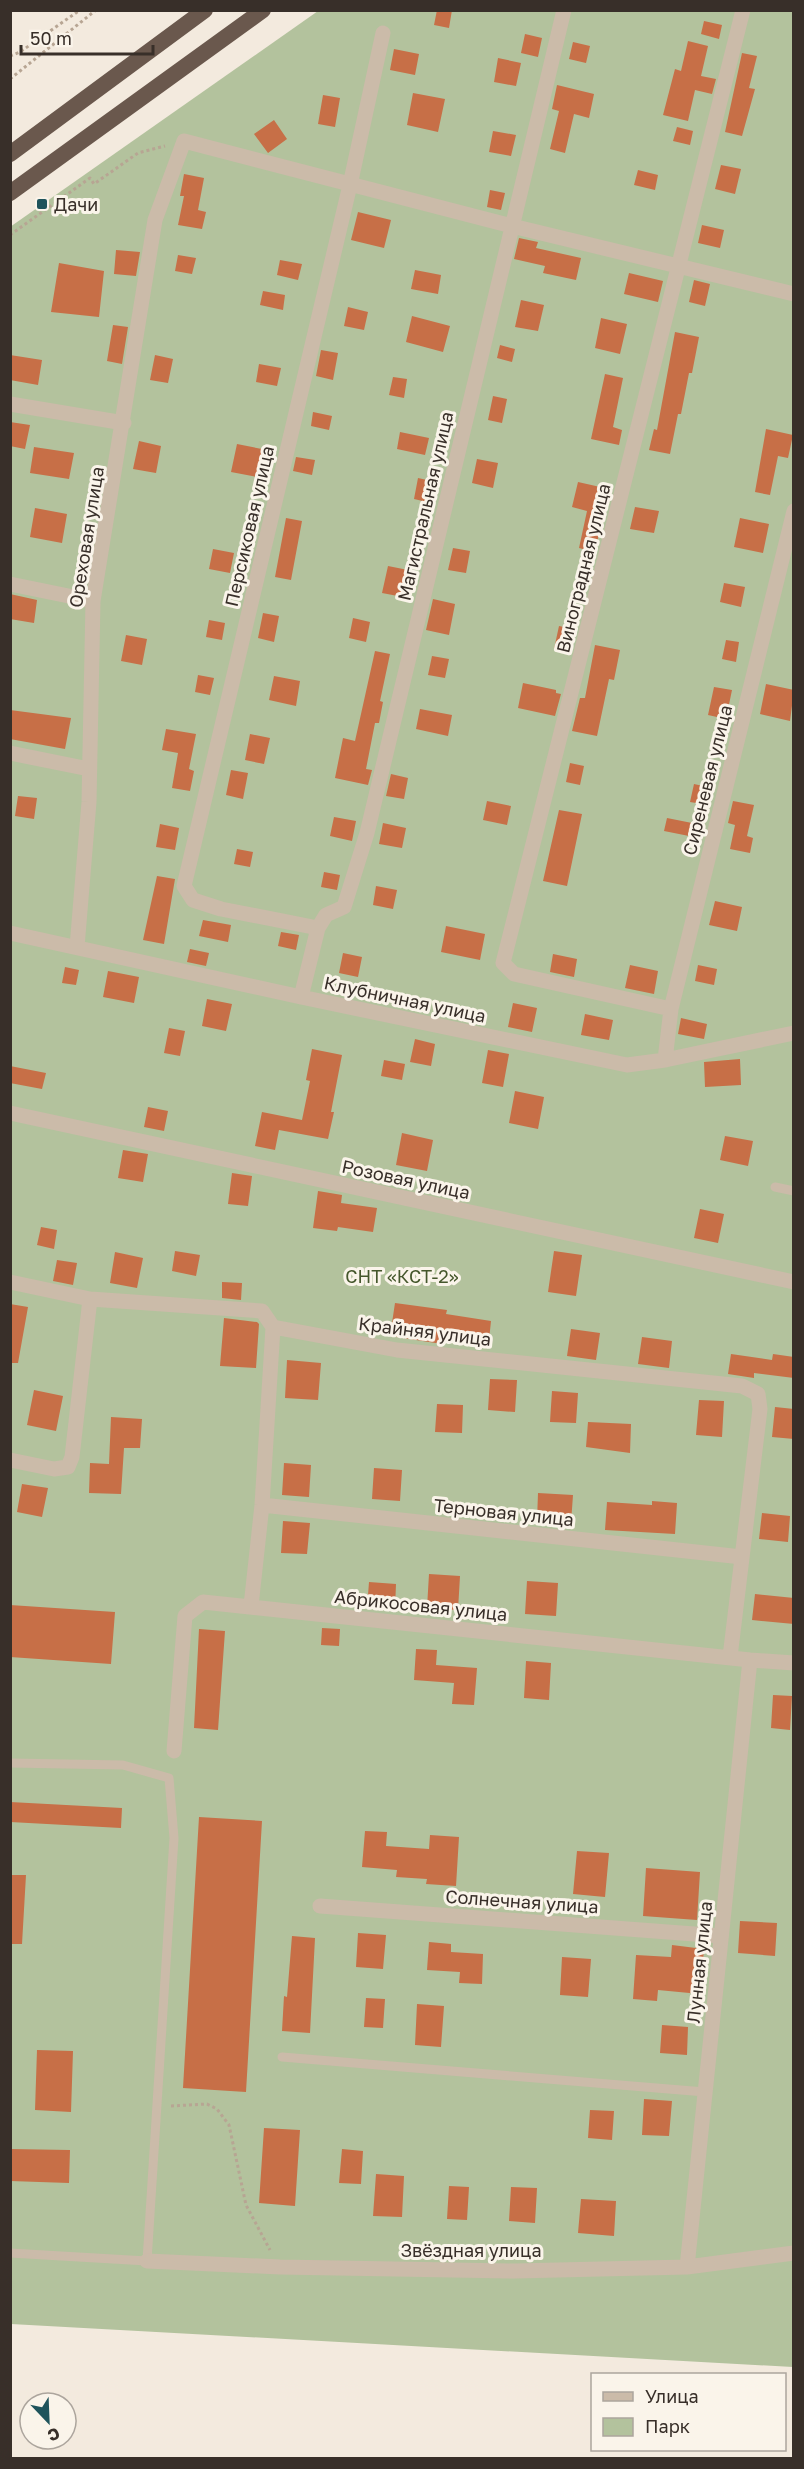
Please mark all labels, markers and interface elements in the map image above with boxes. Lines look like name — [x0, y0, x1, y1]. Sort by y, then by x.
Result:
scale bar — [21, 18, 153, 56]
text: 50 m — [30, 27, 72, 49]
place label: Дачи — [54, 193, 98, 215]
marker: Дачи — [35, 197, 49, 211]
street label: Магистральная улица — [393, 409, 457, 603]
street label: Персиковая улица — [220, 443, 278, 609]
street label: Ореховая улица — [64, 465, 108, 609]
street label: Виноградная улица — [551, 481, 615, 655]
street label: Сиреневая улица — [678, 703, 736, 857]
street label: Клубничная улица — [322, 971, 488, 1027]
street label: Розовая улица — [340, 1155, 472, 1203]
park label: СНТ «КСТ-2» — [345, 1265, 459, 1287]
street label: Крайняя улица — [357, 1312, 493, 1350]
street label: Терновая улица — [433, 1494, 575, 1530]
street label: Абрикосовая улица — [333, 1585, 509, 1625]
street label: Солнечная улица — [445, 1885, 599, 1917]
street label: Лунная улица — [682, 1900, 716, 2024]
street label: Звёздная улица — [400, 2239, 542, 2261]
legend — [591, 2373, 786, 2451]
text: Улица — [645, 2385, 699, 2407]
north arrow — [18, 2391, 78, 2451]
text: Парк — [645, 2415, 690, 2437]
text: С — [45, 2423, 63, 2446]

